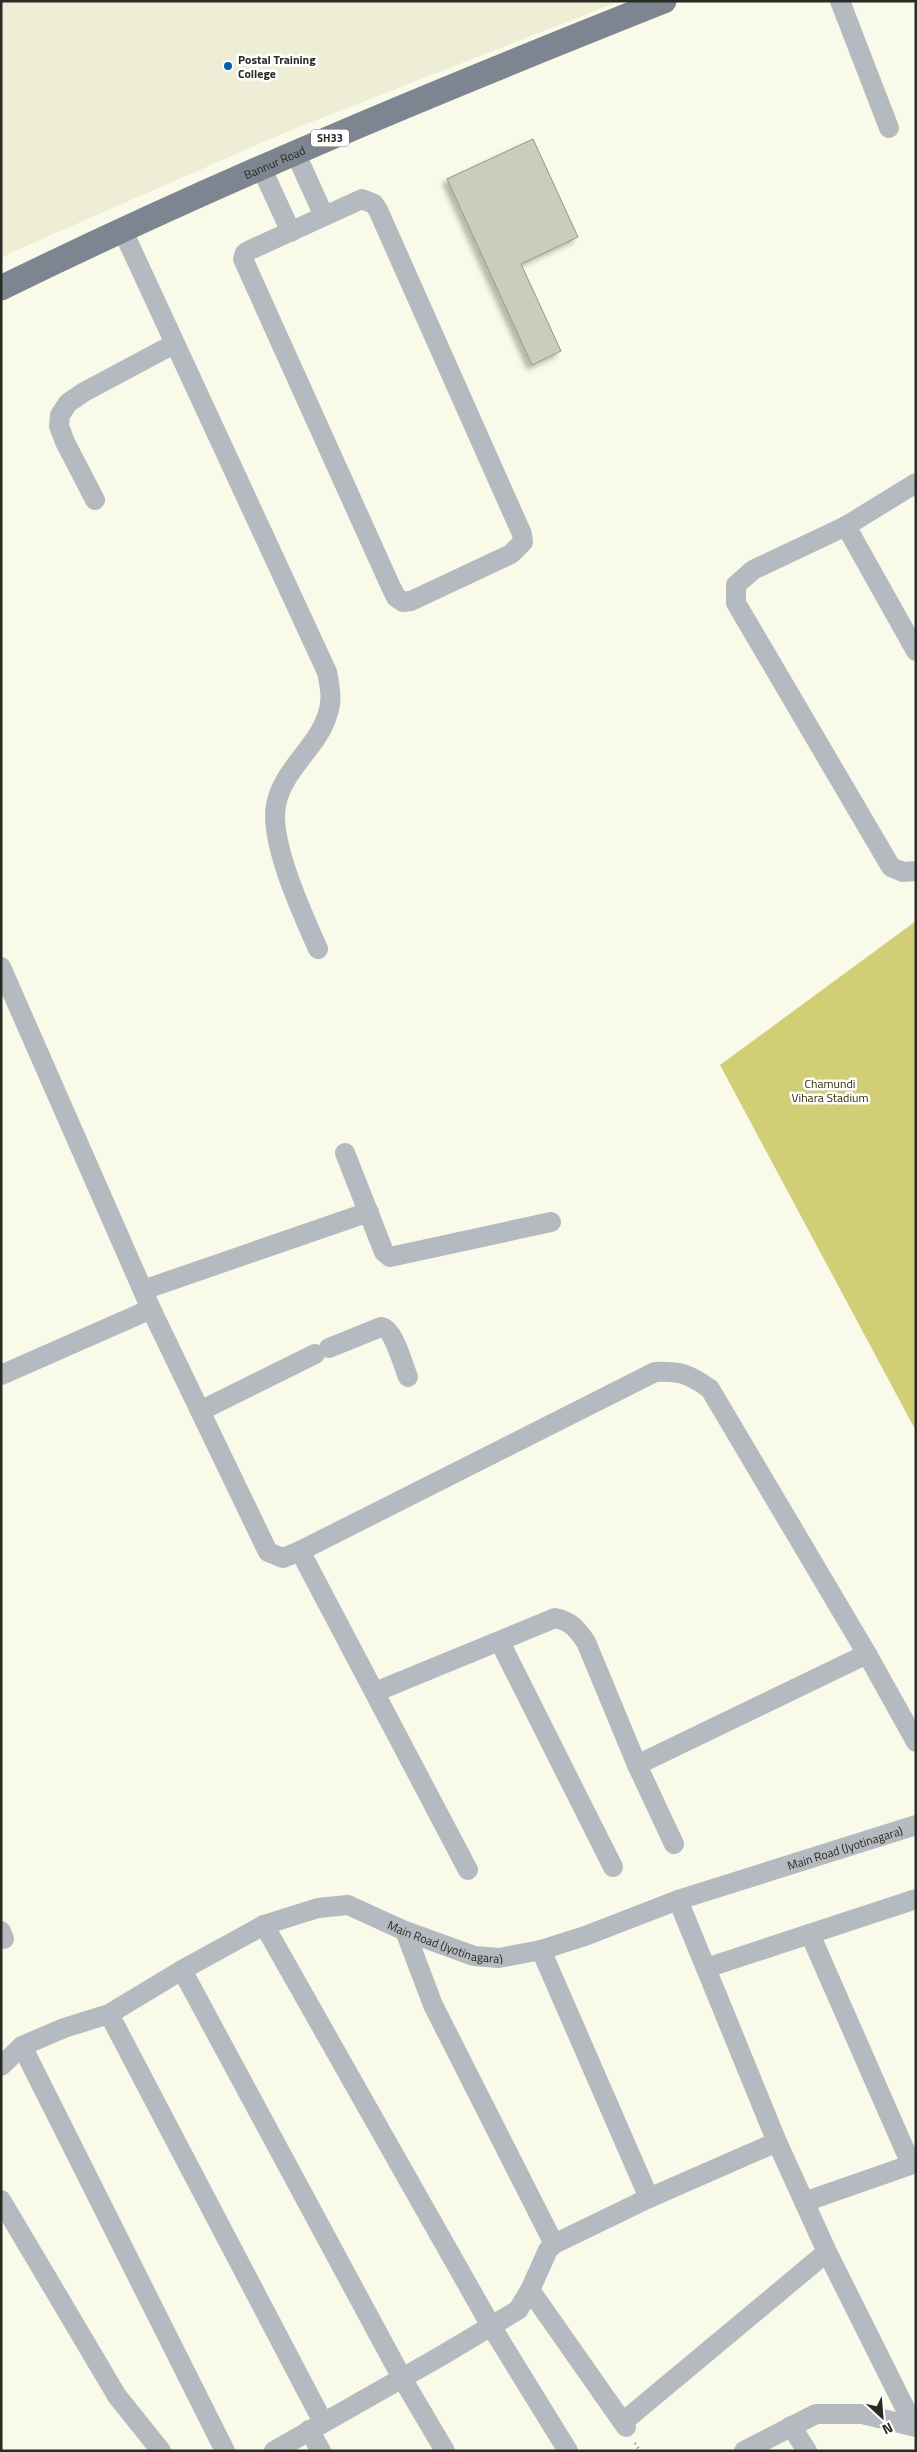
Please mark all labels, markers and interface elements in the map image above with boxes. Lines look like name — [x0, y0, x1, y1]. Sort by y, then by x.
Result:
place label: Postal Training College — [238, 50, 316, 83]
marker: Postal Training College — [222, 60, 234, 72]
road number: SH33 — [311, 130, 349, 146]
street label: Bannur Road — [240, 140, 308, 184]
park label: Chamundi Vihara Stadium — [792, 1074, 868, 1107]
street label: Main Road (Jyotinagara) — [785, 1820, 905, 1875]
street label: Main Road (Jyotinagara) — [385, 1915, 504, 1967]
north arrow — [857, 2392, 907, 2442]
text: N — [879, 2418, 897, 2441]

